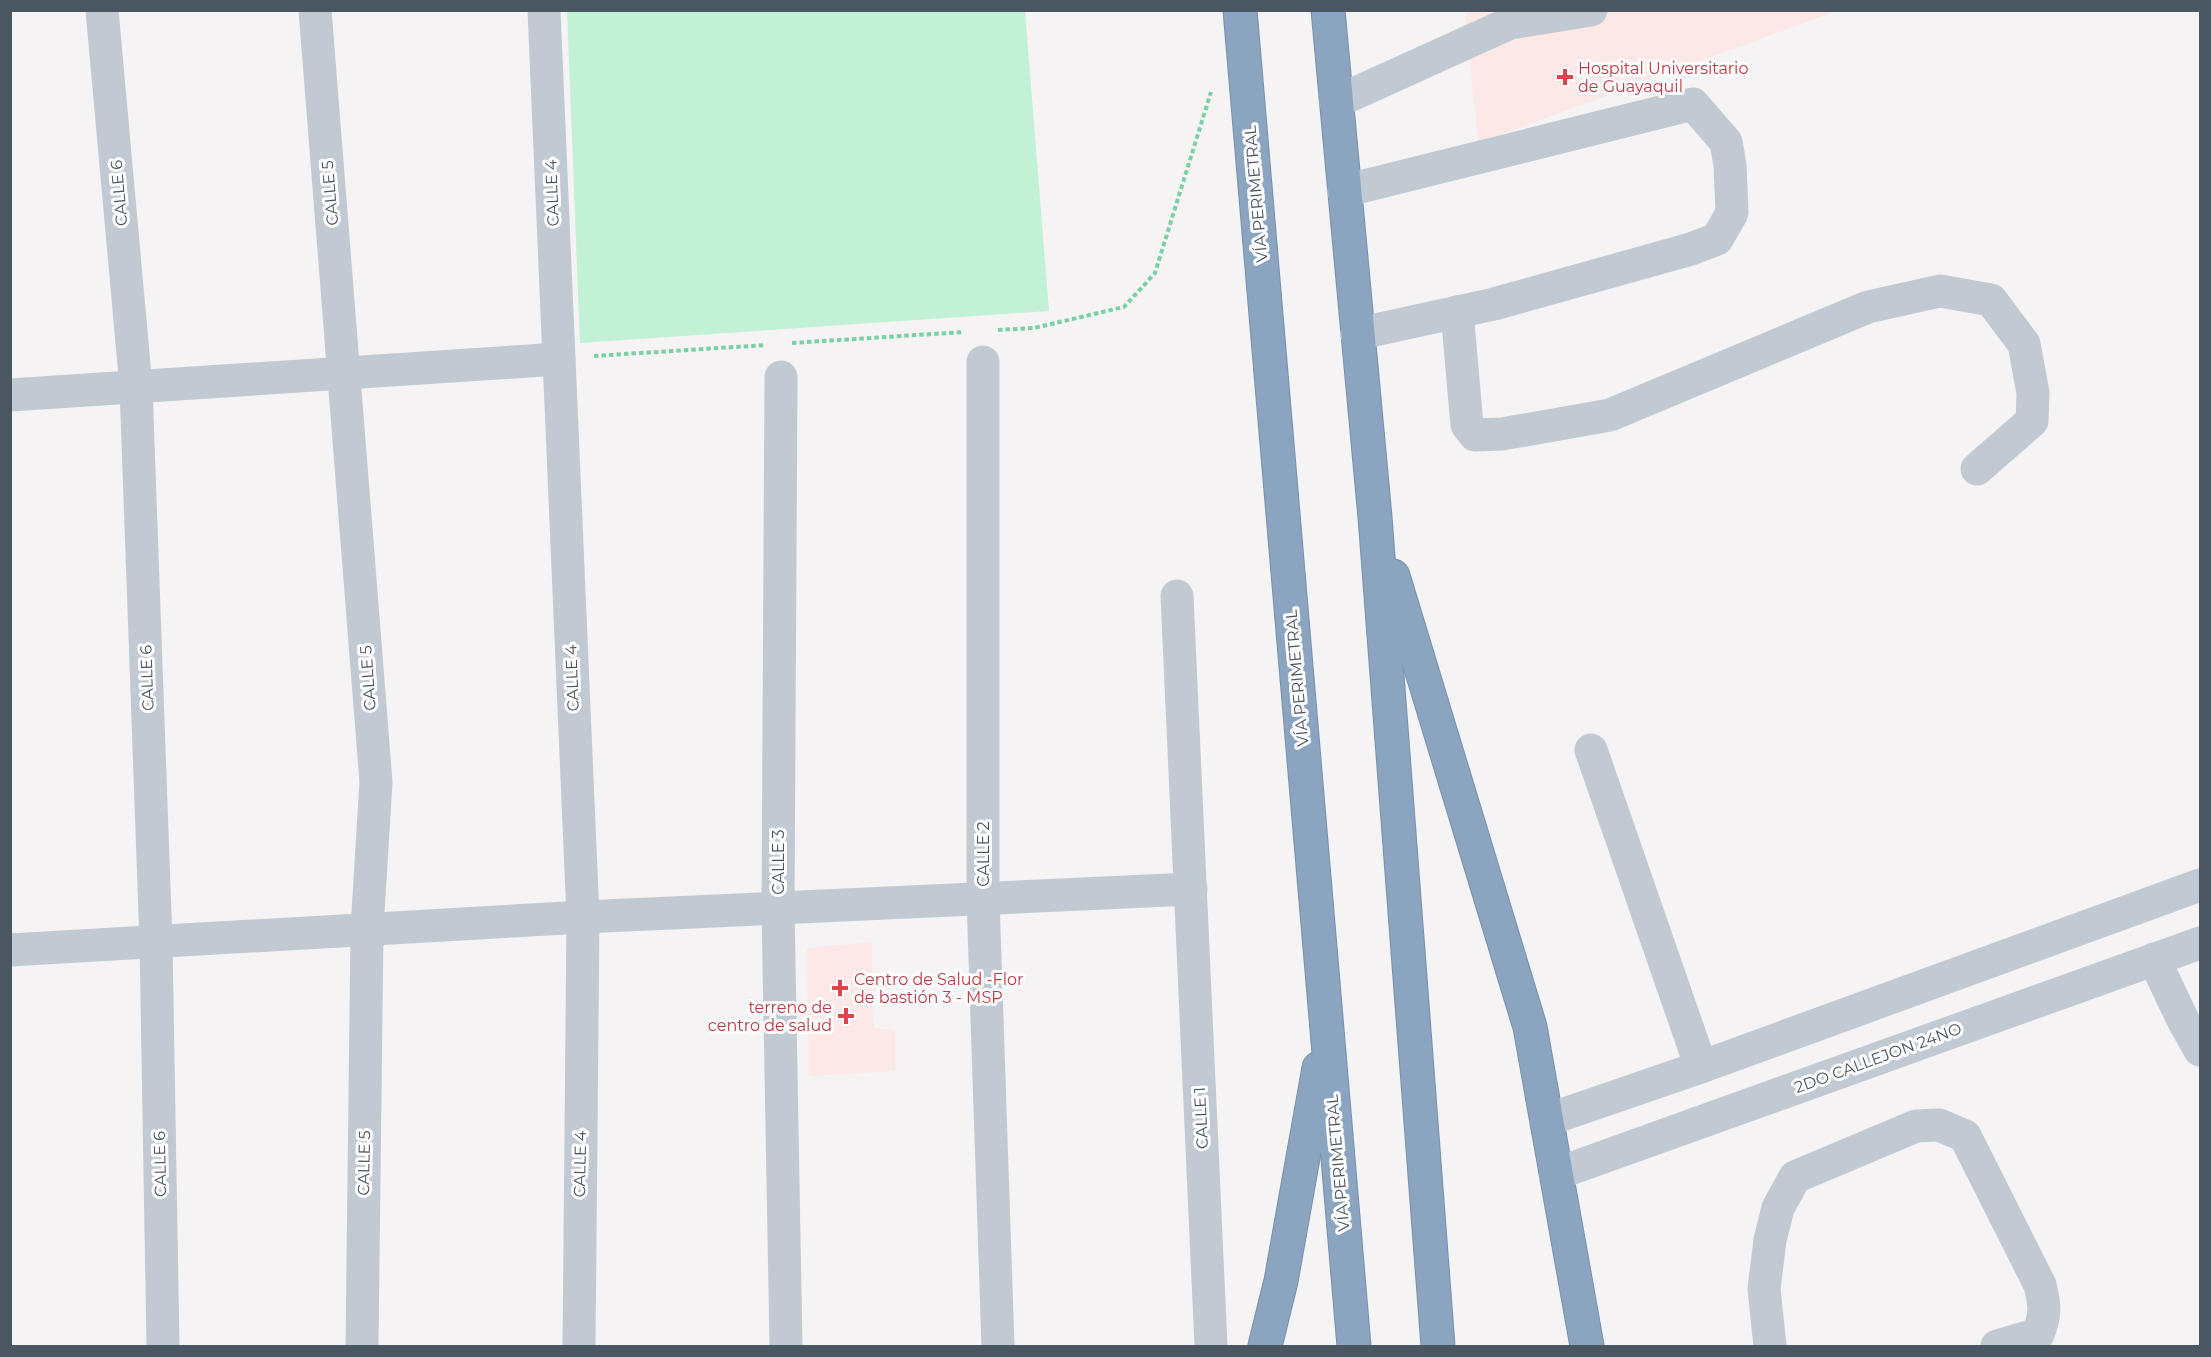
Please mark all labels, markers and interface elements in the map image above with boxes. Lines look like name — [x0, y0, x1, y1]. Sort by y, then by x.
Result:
place label: Hospital Universitario de Guayaquil — [1578, 59, 1748, 96]
marker: Hospital Universitario de Guayaquil — [1556, 68, 1574, 86]
street label: VÍA PERIMETRAL — [1240, 124, 1271, 263]
street label: CALLE 6 — [107, 159, 131, 227]
street label: CALLE 4 — [541, 159, 563, 227]
street label: CALLE 5 — [318, 160, 342, 226]
street label: VÍA PERIMETRAL — [1281, 608, 1312, 747]
street label: CALLE 6 — [136, 644, 158, 711]
street label: CALLE 4 — [561, 644, 583, 712]
street label: CALLE 5 — [356, 645, 380, 711]
street label: CALLE 2 — [974, 821, 993, 887]
street label: CALLE 3 — [769, 829, 788, 895]
place label: Centro de Salud -Flor de bastión 3 - MSP — [854, 970, 1023, 1007]
marker: Centro de Salud -Flor de bastión 3 - MSP — [831, 979, 849, 997]
place label: terreno de centro de salud — [708, 998, 832, 1035]
marker: terreno de centro de salud — [837, 1007, 855, 1025]
street label: 2DO CALLEJON 24NO — [1792, 1019, 1964, 1097]
street label: CALLE 1 — [1190, 1087, 1212, 1149]
street label: VÍA PERIMETRAL — [1322, 1093, 1353, 1232]
street label: CALLE 5 — [354, 1130, 374, 1196]
street label: CALLE 4 — [570, 1130, 590, 1198]
street label: CALLE 6 — [150, 1131, 170, 1197]

